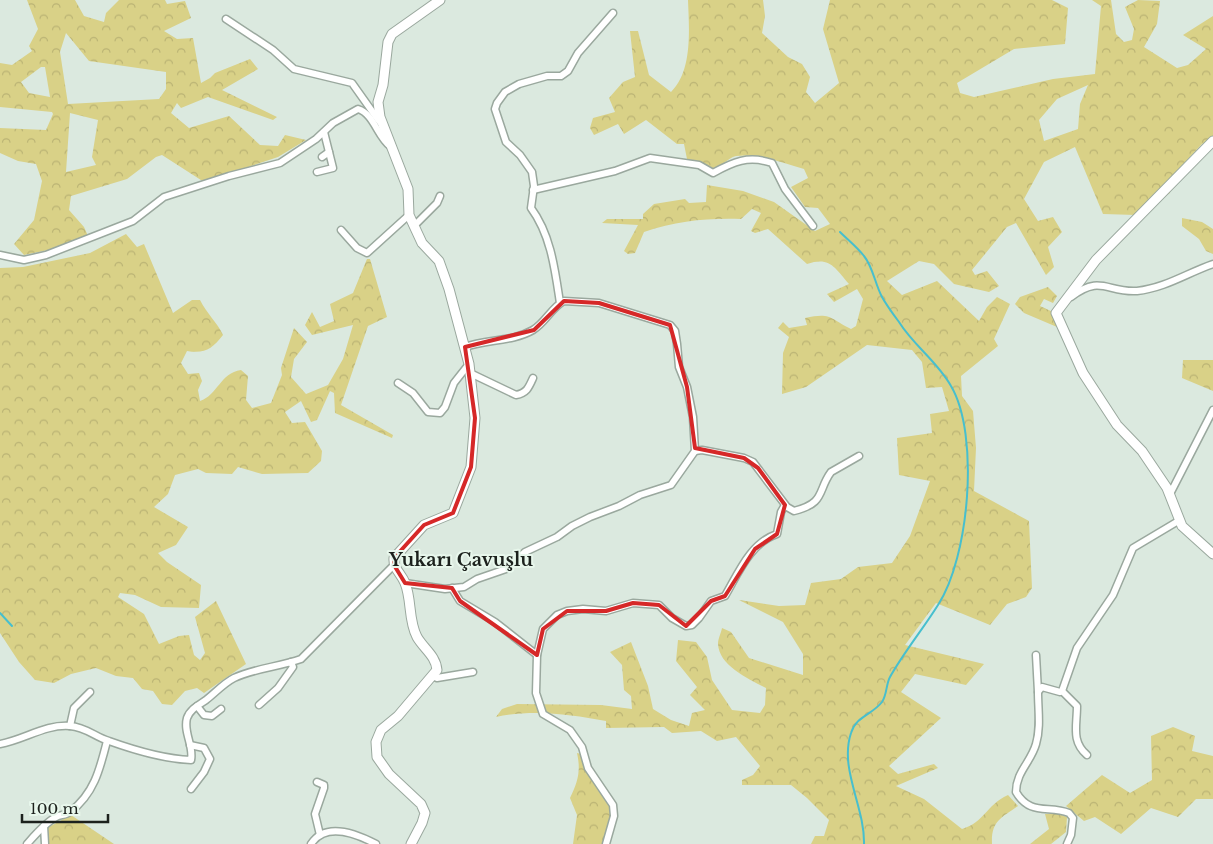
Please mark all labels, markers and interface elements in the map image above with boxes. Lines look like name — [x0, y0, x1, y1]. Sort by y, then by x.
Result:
district label: Yukarı Çavuşlu — [388, 549, 533, 571]
scale bar — [22, 792, 109, 824]
text: 100 m — [30, 799, 79, 818]

